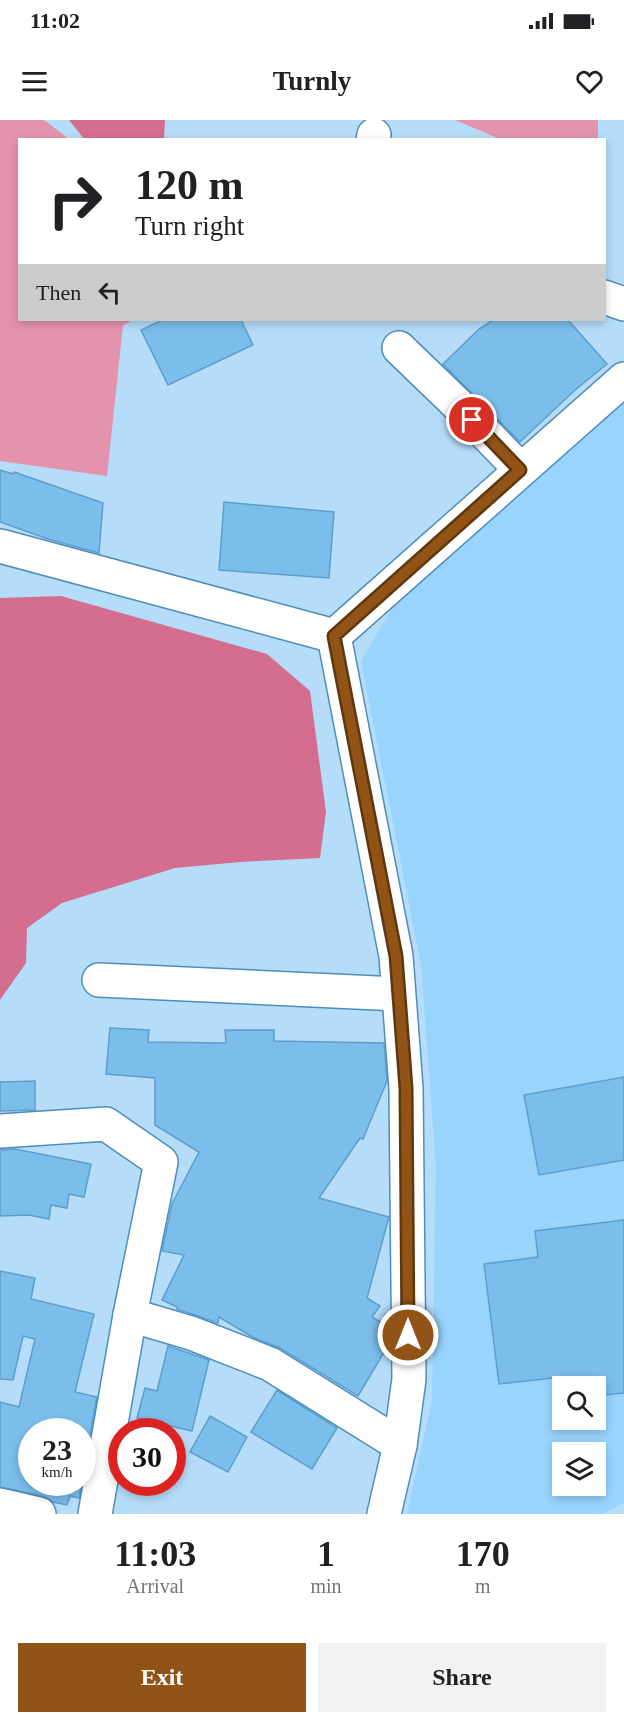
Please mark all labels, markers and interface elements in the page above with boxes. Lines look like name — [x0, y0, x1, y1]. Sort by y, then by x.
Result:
text: 11:02 — [30, 8, 80, 33]
icon: menu — [18, 65, 51, 98]
icon: heart — [573, 65, 606, 98]
text: Turnly — [273, 66, 351, 96]
icon: right — [36, 162, 114, 240]
text: 120 m — [135, 162, 244, 208]
text: Turn right — [135, 211, 244, 241]
icon: left — [93, 276, 126, 309]
text: Then — [36, 280, 81, 305]
pin — [446, 394, 497, 445]
icon: arrive — [455, 403, 488, 436]
position arrow — [376, 1303, 440, 1367]
map controls — [552, 1376, 606, 1496]
button: search — [552, 1376, 606, 1430]
speed limit sign: 30 — [108, 1418, 186, 1496]
text: 23 — [42, 1433, 72, 1466]
button: layers — [552, 1442, 606, 1496]
text: km/h — [42, 1464, 72, 1480]
text: 11:03 — [114, 1534, 196, 1574]
text: 1 — [317, 1534, 335, 1574]
text: 170 — [456, 1534, 510, 1574]
text: Arrival — [126, 1575, 184, 1597]
text: min — [310, 1575, 342, 1597]
text: m — [475, 1575, 491, 1597]
button: Exit — [18, 1643, 306, 1712]
button: Share — [318, 1643, 606, 1712]

